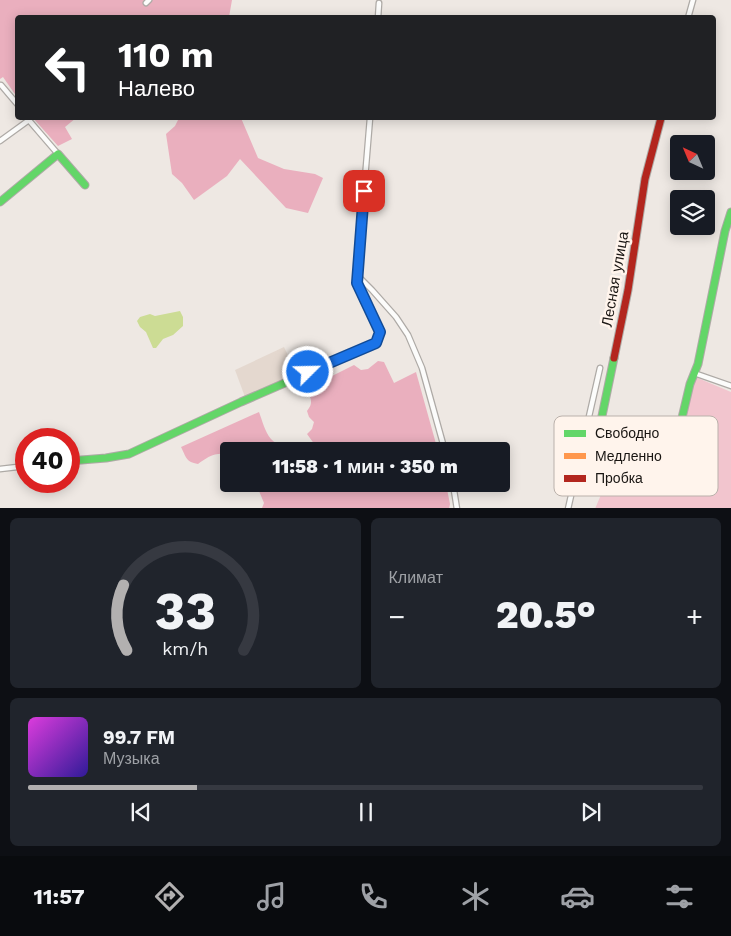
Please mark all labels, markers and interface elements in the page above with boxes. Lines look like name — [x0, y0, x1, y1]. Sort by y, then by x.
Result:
text: 110 m — [118, 34, 214, 76]
icon: left — [35, 35, 100, 100]
text: Налево — [118, 76, 195, 101]
north arrow — [670, 135, 715, 180]
map controls — [670, 135, 715, 235]
pin — [343, 170, 385, 212]
icon: arrive — [350, 177, 378, 205]
button: layers — [670, 190, 715, 235]
street label: Лесная улица — [598, 229, 632, 328]
position arrow — [281, 345, 333, 397]
legend — [554, 416, 718, 496]
text: Свободно — [595, 425, 660, 441]
speed limit sign: 40 — [15, 428, 80, 493]
text: Медленно — [595, 448, 662, 464]
text: 11:58 · 1 мин · 350 m — [272, 455, 458, 478]
text: Пробка — [595, 470, 643, 486]
text: Климат — [389, 568, 443, 587]
text: 33 — [154, 581, 216, 642]
text: 20.5° — [496, 593, 596, 637]
text: − — [389, 600, 405, 633]
text: + — [686, 600, 703, 633]
text: km/h — [162, 638, 208, 659]
text: 99.7 FM — [103, 726, 175, 749]
text: Музыка — [103, 749, 160, 768]
icon: previous — [127, 798, 155, 826]
icon: pause — [352, 798, 380, 826]
icon: next — [577, 798, 605, 826]
icon: directions — [152, 879, 187, 914]
icon: music — [254, 879, 289, 914]
icon: phone — [356, 879, 391, 914]
icon: climate — [458, 879, 493, 914]
icon: car — [560, 879, 595, 914]
icon: filters — [662, 879, 697, 914]
text: 11:57 — [34, 884, 85, 909]

